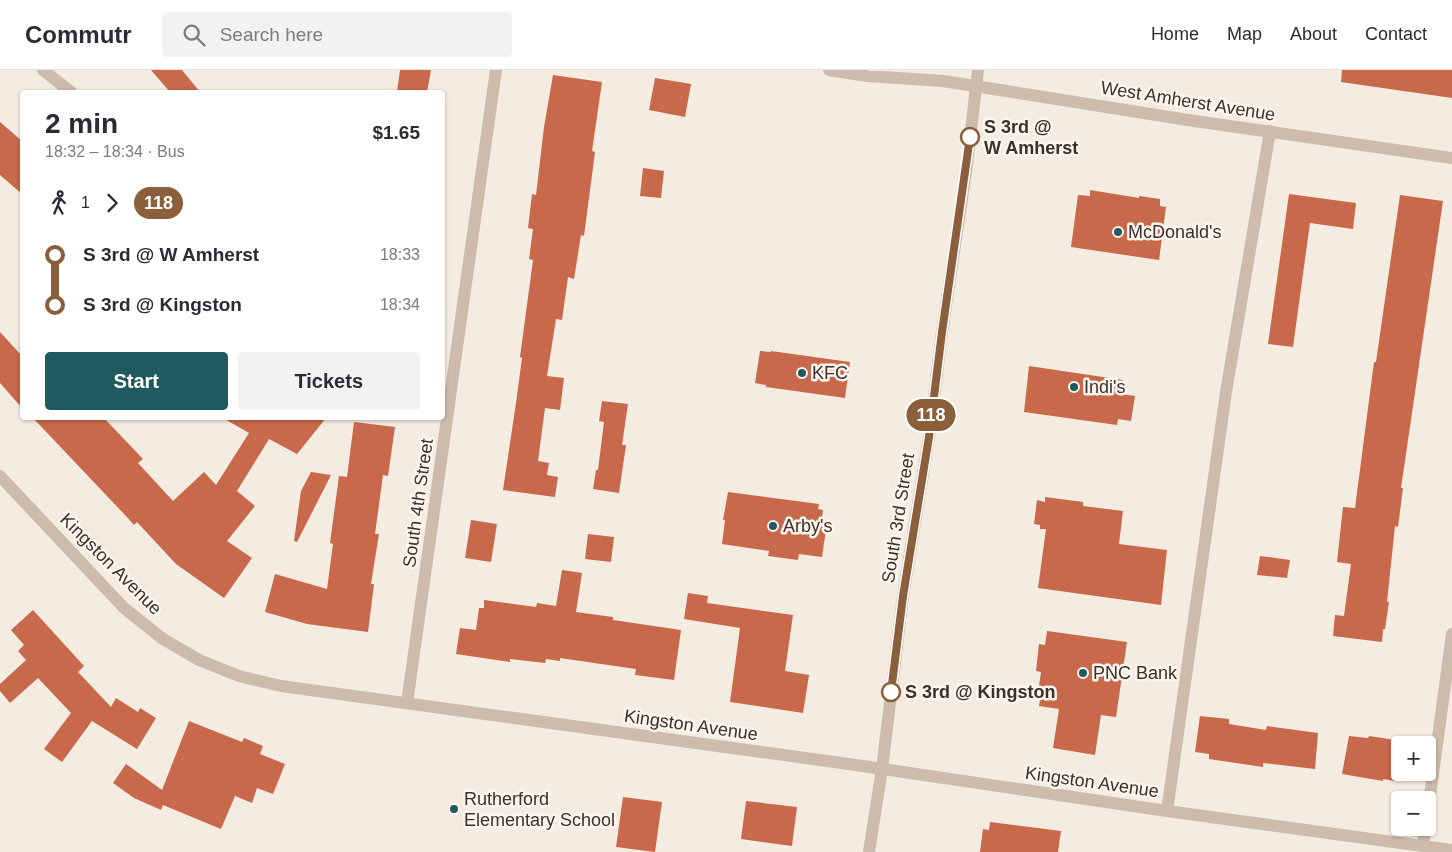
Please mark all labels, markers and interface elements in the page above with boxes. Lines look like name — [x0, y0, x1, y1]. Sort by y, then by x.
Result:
search box — [162, 12, 512, 57]
text: Commutr — [25, 21, 132, 48]
icon: search — [180, 21, 208, 49]
text: Search here — [220, 24, 323, 45]
text: Home — [1151, 24, 1199, 44]
text: Map — [1227, 24, 1262, 44]
text: About — [1290, 24, 1337, 44]
text: Contact — [1365, 24, 1427, 44]
street label: West Amherst Avenue — [1099, 77, 1277, 125]
text: 2 min — [45, 108, 118, 139]
place label: S 3rd @ W Amherst — [984, 117, 1078, 158]
text: $1.65 — [372, 122, 420, 143]
marker: S 3rd @ W Amherst — [960, 127, 980, 147]
text: 18:32 – 18:34 · Bus — [45, 143, 185, 160]
icon: walk — [45, 189, 73, 217]
icon: forward — [98, 189, 126, 217]
text: 118 — [144, 193, 173, 213]
text: 1 — [81, 194, 90, 211]
place label: McDonald's — [1128, 222, 1221, 242]
marker: McDonald's — [1112, 226, 1124, 238]
text: S 3rd @ W Amherst — [83, 244, 259, 265]
text: 18:33 — [380, 246, 420, 263]
text: S 3rd @ Kingston — [83, 294, 242, 315]
text: 18:34 — [380, 296, 420, 313]
button: Start — [45, 352, 228, 410]
button: Tickets — [238, 352, 420, 410]
place label: KFC — [812, 363, 848, 383]
marker: KFC — [796, 367, 808, 379]
place label: Indi's — [1084, 377, 1125, 397]
marker: Indi's — [1068, 381, 1080, 393]
line badge: 118 — [902, 399, 960, 431]
text: 118 — [916, 405, 946, 425]
street label: South 4th Street — [399, 437, 437, 569]
street label: South 3rd Street — [878, 452, 918, 584]
street label: Kingston Avenue — [56, 509, 166, 619]
place label: Arby's — [783, 516, 832, 536]
marker: Arby's — [767, 520, 779, 532]
place label: PNC Bank — [1093, 663, 1178, 683]
marker: PNC Bank — [1077, 667, 1089, 679]
marker: S 3rd @ Kingston — [881, 682, 901, 702]
place label: S 3rd @ Kingston — [905, 682, 1056, 702]
street label: Kingston Avenue — [623, 706, 759, 744]
map controls — [1391, 736, 1436, 836]
button: + — [1391, 736, 1436, 781]
street label: Kingston Avenue — [1024, 763, 1160, 801]
place label: Rutherford Elementary School — [464, 789, 615, 830]
button: − — [1391, 791, 1436, 836]
marker: Rutherford Elementary School — [448, 803, 460, 815]

